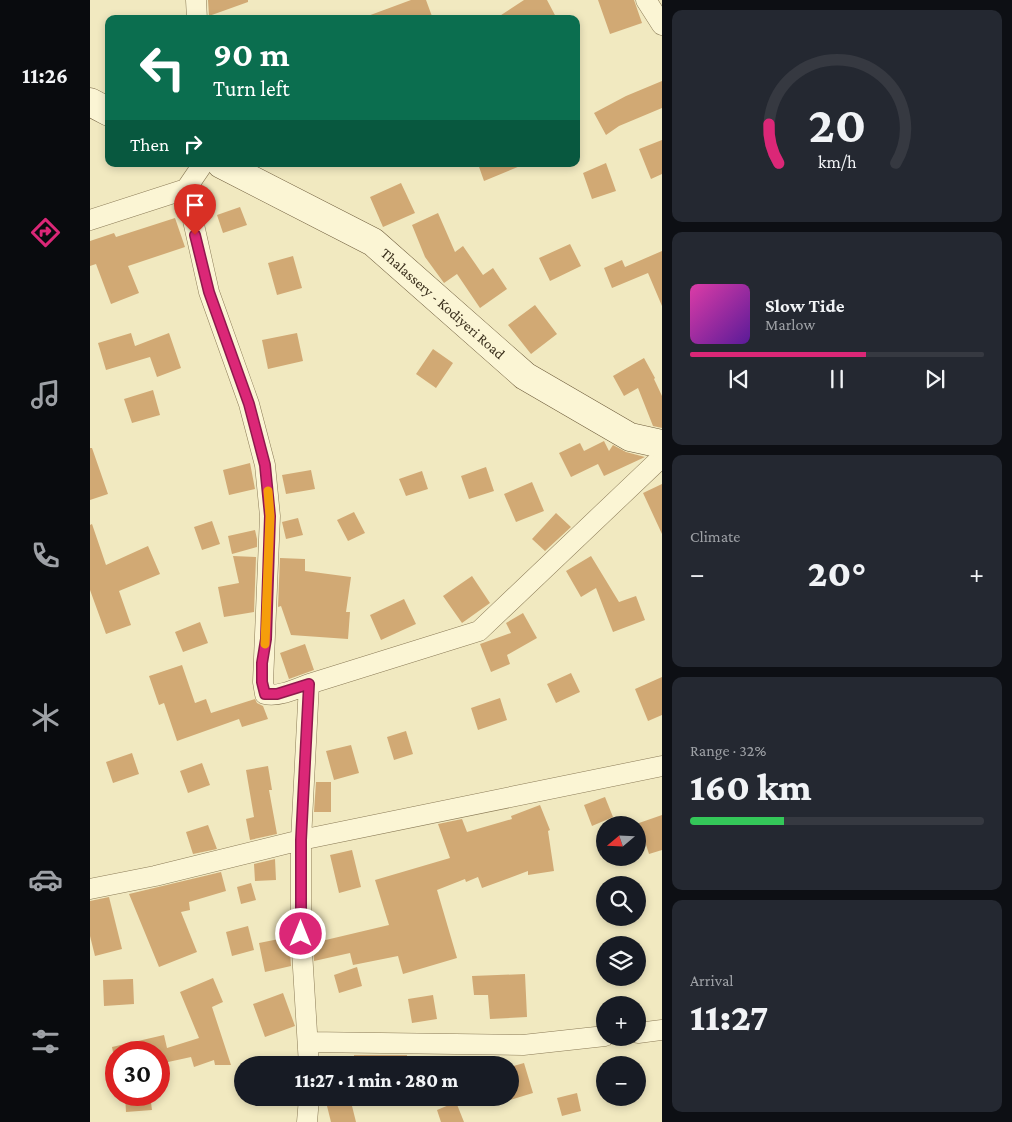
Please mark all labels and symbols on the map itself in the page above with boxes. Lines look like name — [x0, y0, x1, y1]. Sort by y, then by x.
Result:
pin — [174, 184, 216, 235]
street label: Thalassery - Kodiyeri Road — [378, 245, 508, 362]
north arrow — [596, 816, 646, 866]
position arrow — [274, 907, 326, 959]
speed limit sign: 30 — [105, 1041, 170, 1106]

